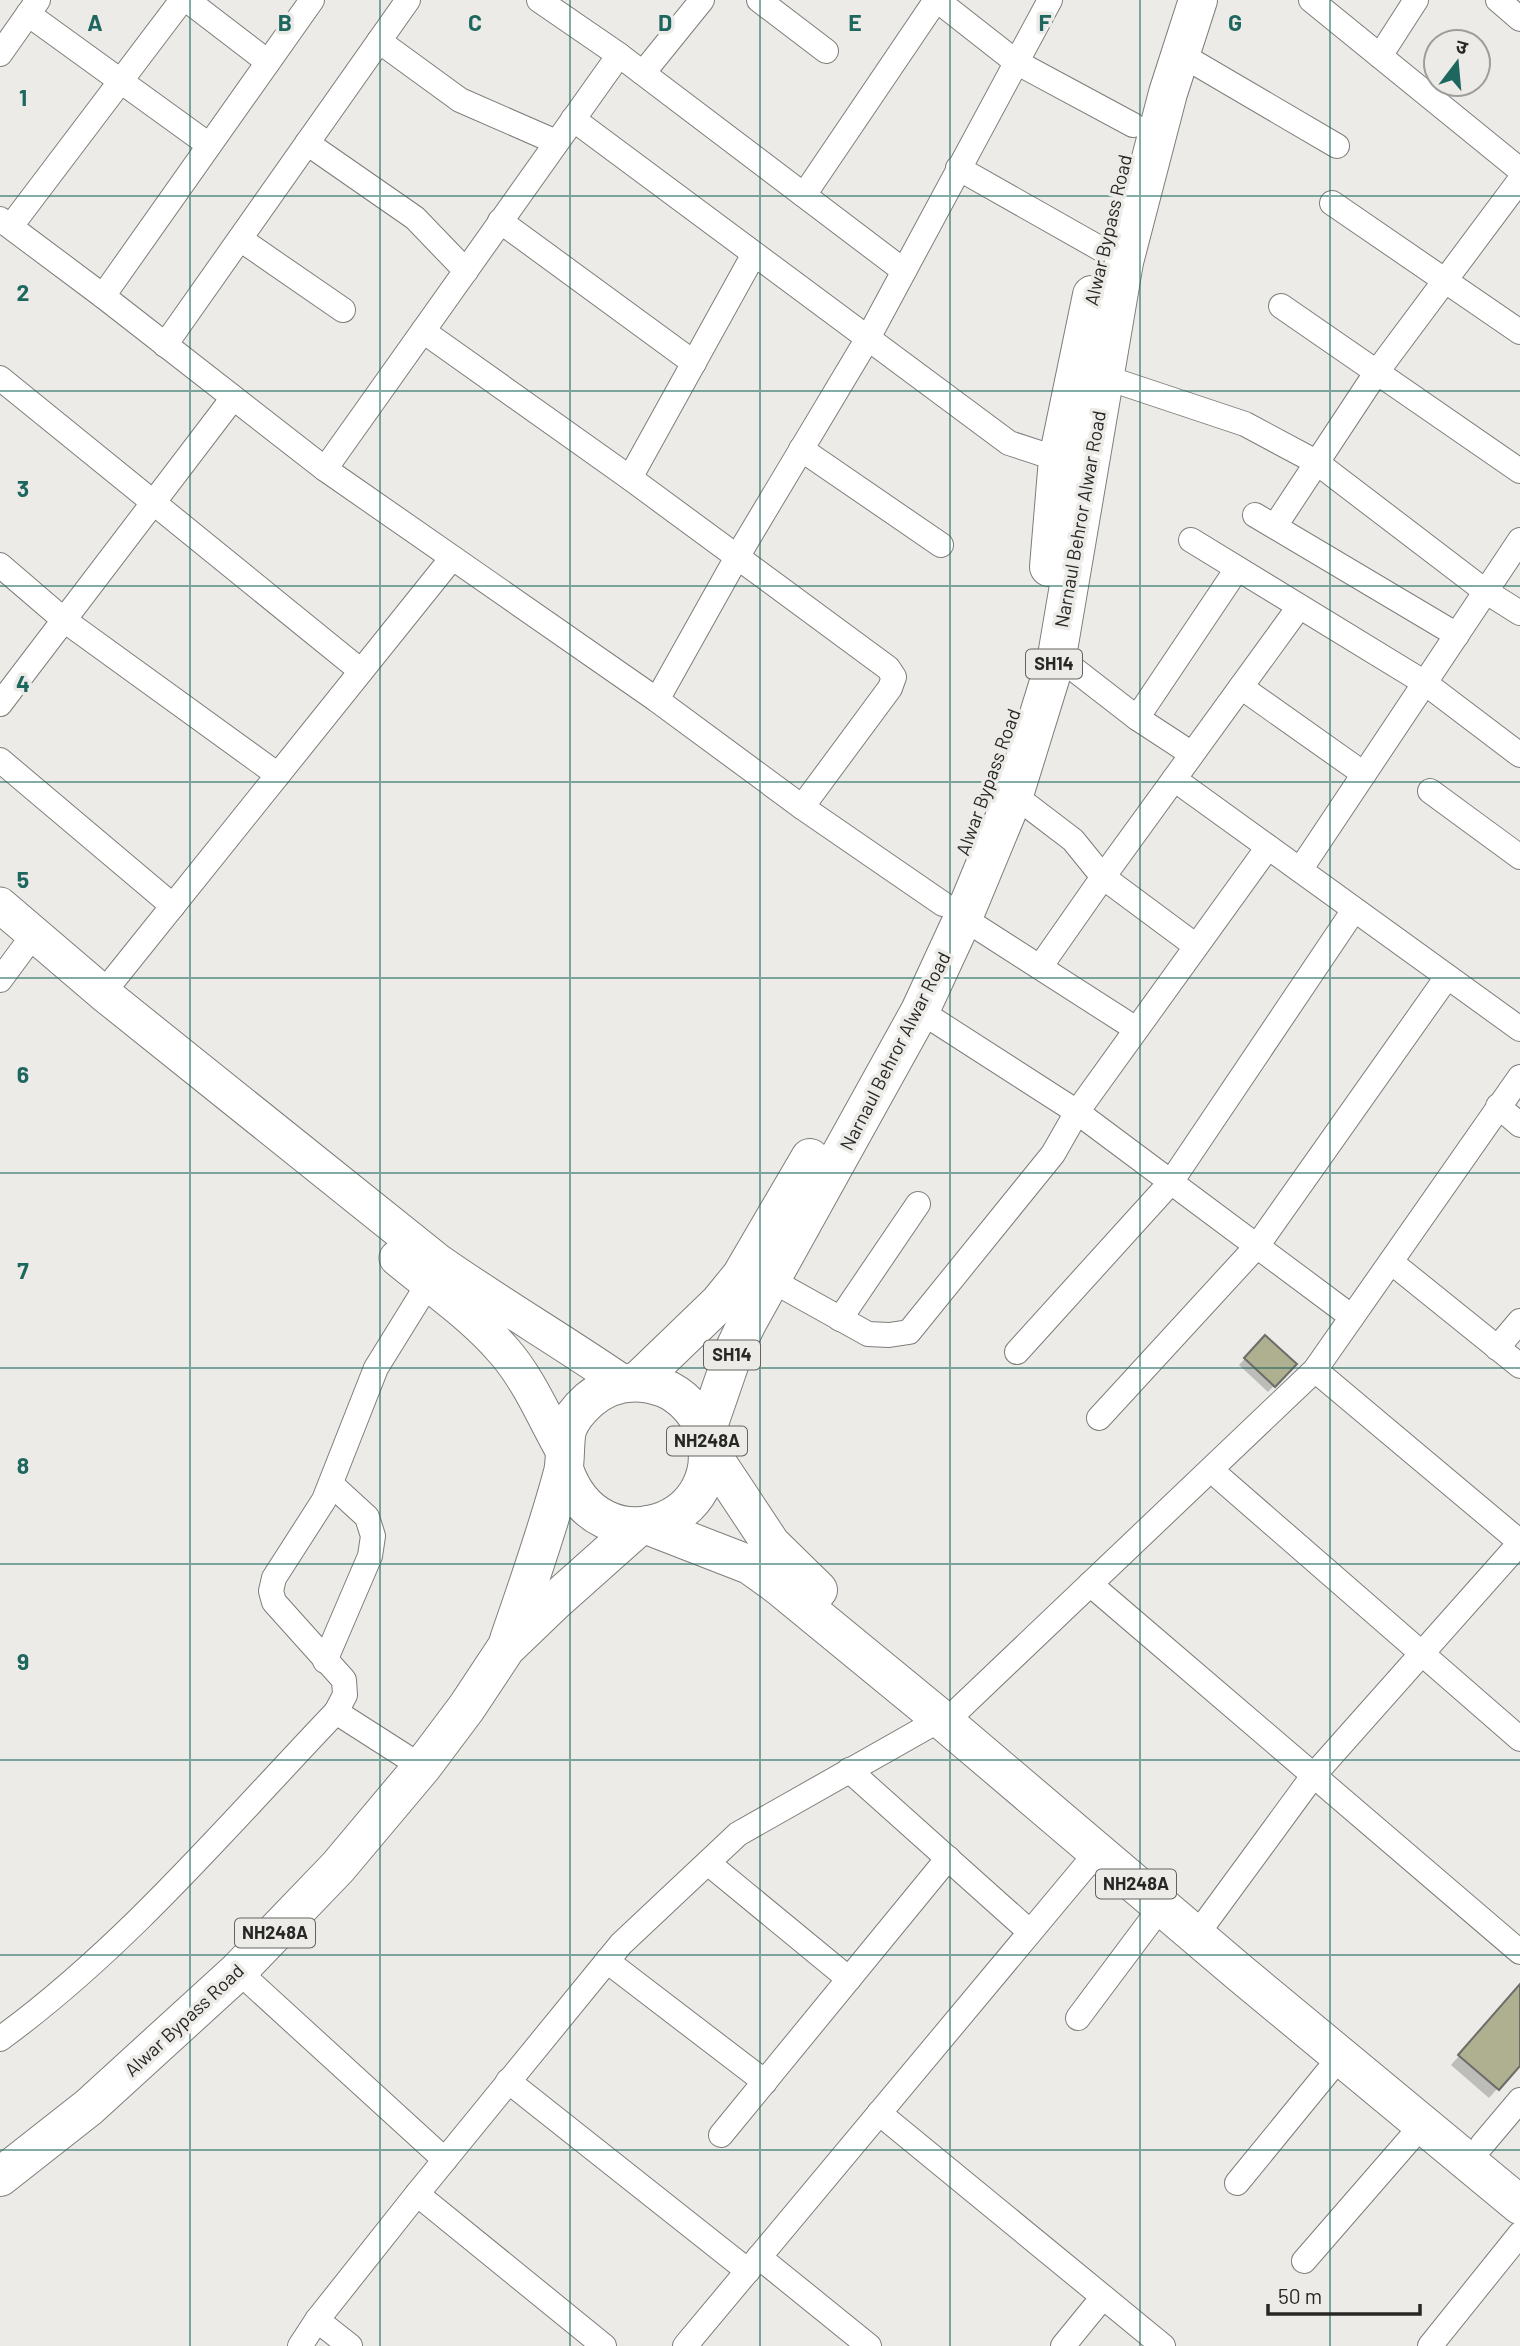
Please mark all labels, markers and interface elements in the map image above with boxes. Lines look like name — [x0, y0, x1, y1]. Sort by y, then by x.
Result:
text: A — [87, 8, 103, 36]
text: B — [278, 8, 292, 36]
text: C — [468, 8, 482, 36]
text: D — [658, 8, 672, 36]
text: E — [848, 8, 862, 36]
text: F — [1039, 8, 1052, 36]
text: G — [1228, 8, 1242, 36]
north arrow — [1422, 28, 1492, 98]
text: उ — [1453, 34, 1471, 59]
text: 1 — [19, 83, 27, 111]
street label: Alwar Bypass Road — [1079, 152, 1136, 308]
text: 2 — [17, 278, 29, 306]
street label: Narnaul Behror Alwar Road — [1049, 409, 1110, 629]
text: 3 — [17, 474, 29, 502]
road number: SH14 — [1026, 650, 1082, 678]
text: 4 — [16, 669, 30, 697]
street label: Alwar Bypass Road — [950, 705, 1025, 858]
text: 5 — [17, 865, 29, 893]
street label: Narnaul Behror Alwar Road — [834, 948, 955, 1154]
text: 6 — [17, 1060, 29, 1088]
text: 7 — [17, 1256, 29, 1284]
road number: SH14 — [704, 1340, 760, 1370]
road number: NH248A — [667, 1426, 747, 1456]
text: 8 — [17, 1451, 29, 1479]
text: 9 — [17, 1647, 29, 1675]
road number: NH248A — [1096, 1870, 1176, 1898]
road number: NH248A — [235, 1919, 315, 1948]
street label: Alwar Bypass Road — [119, 1959, 248, 2081]
scale bar — [1268, 2272, 1420, 2316]
text: 50 m — [1278, 2283, 1322, 2308]

